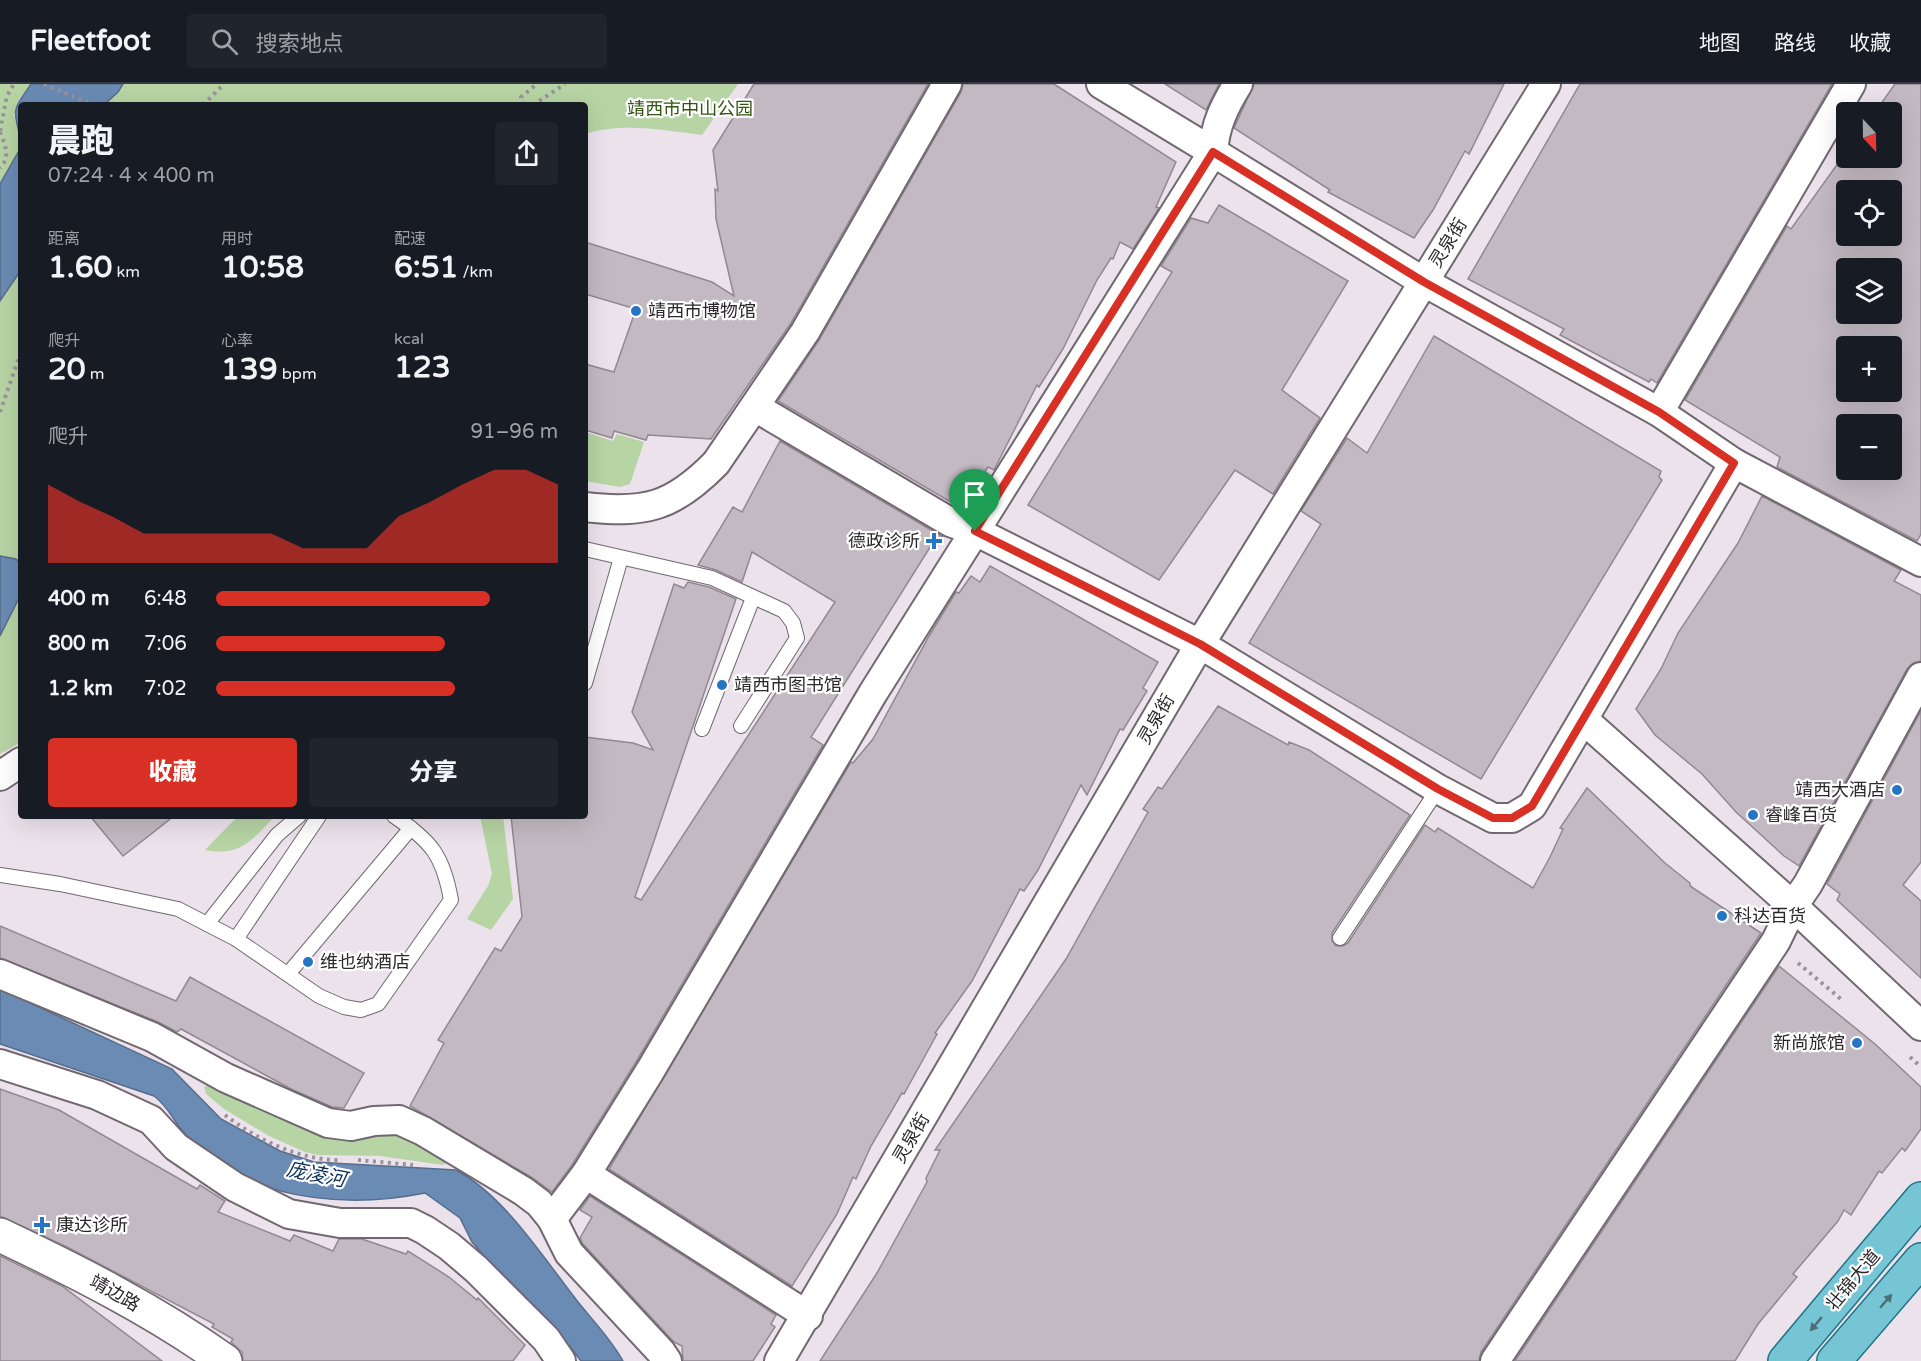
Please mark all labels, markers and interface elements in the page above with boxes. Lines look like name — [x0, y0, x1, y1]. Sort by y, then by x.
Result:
search box — [187, 14, 607, 68]
text: Fleetfoot — [30, 24, 151, 58]
icon: search — [208, 25, 241, 58]
text: 搜索地点 — [256, 31, 344, 57]
text: 地图 — [1699, 31, 1741, 56]
text: 路线 — [1774, 31, 1816, 56]
text: 收藏 — [1849, 31, 1891, 56]
park label: 靖西市中山公园 — [627, 98, 753, 120]
north arrow — [1836, 102, 1902, 168]
map controls — [1836, 102, 1902, 480]
text: 晨跑 — [48, 122, 114, 161]
button: share — [495, 122, 558, 185]
text: 07:24 · 4 × 400 m — [48, 164, 215, 188]
button: locate — [1836, 180, 1902, 246]
street label: 灵泉街 — [1424, 214, 1472, 272]
text: 距离 — [48, 229, 80, 249]
text: 用时 — [221, 229, 253, 249]
text: 配速 — [394, 229, 426, 249]
text: 1.60 — [48, 249, 112, 286]
text: 10:58 — [221, 249, 304, 286]
text: 6:51 — [394, 249, 458, 286]
button: layers — [1836, 258, 1902, 324]
text: km — [112, 262, 140, 282]
text: /km — [458, 262, 493, 282]
place label: 靖西市博物馆 — [648, 300, 756, 322]
marker: 靖西市博物馆 — [629, 304, 643, 318]
text: kcal — [394, 329, 424, 349]
text: 爬升 — [48, 331, 80, 351]
text: 心率 — [221, 331, 253, 351]
button: + — [1836, 336, 1902, 402]
text: 123 — [394, 349, 451, 386]
text: 20 — [48, 351, 86, 388]
text: 139 — [221, 351, 278, 388]
text: m — [86, 364, 105, 384]
text: bpm — [278, 364, 317, 384]
button: − — [1836, 414, 1902, 480]
text: 91–96 m — [471, 420, 558, 444]
text: 爬升 — [48, 425, 88, 449]
pin — [949, 469, 1000, 531]
icon: arrive — [958, 478, 991, 511]
place label: 德政诊所 — [848, 530, 920, 552]
marker: 德政诊所 — [925, 532, 943, 550]
text: 400 m — [48, 587, 109, 611]
text: 6:48 — [144, 587, 187, 611]
text: 800 m — [48, 632, 109, 656]
text: 7:06 — [144, 632, 187, 656]
place label: 靖西市图书馆 — [734, 674, 842, 696]
text: 1.2 km — [48, 677, 113, 701]
text: 7:02 — [144, 677, 187, 701]
marker: 靖西市图书馆 — [715, 678, 729, 692]
street label: 灵泉街 — [1133, 690, 1179, 748]
button: 收藏 — [48, 738, 297, 807]
button: 分享 — [309, 738, 558, 807]
place label: 靖西大酒店 — [1795, 779, 1885, 801]
marker: 靖西大酒店 — [1890, 783, 1904, 797]
place label: 睿峰百货 — [1765, 804, 1837, 826]
marker: 睿峰百货 — [1746, 808, 1760, 822]
place label: 科达百货 — [1734, 905, 1806, 927]
marker: 科达百货 — [1715, 909, 1729, 923]
place label: 维也纳酒店 — [320, 951, 410, 973]
marker: 维也纳酒店 — [301, 955, 315, 969]
place label: 新尚旅馆 — [1773, 1032, 1845, 1054]
marker: 新尚旅馆 — [1850, 1036, 1864, 1050]
street label: 灵泉街 — [888, 1109, 934, 1167]
water label: 庞凌河 — [284, 1157, 352, 1193]
place label: 康达诊所 — [56, 1214, 128, 1236]
marker: 康达诊所 — [33, 1216, 51, 1234]
street label: 壮锦大道 — [1821, 1245, 1885, 1315]
street label: 靖边路 — [86, 1270, 144, 1316]
one-way arrow — [1879, 1293, 1892, 1309]
one-way arrow — [1810, 1316, 1823, 1331]

